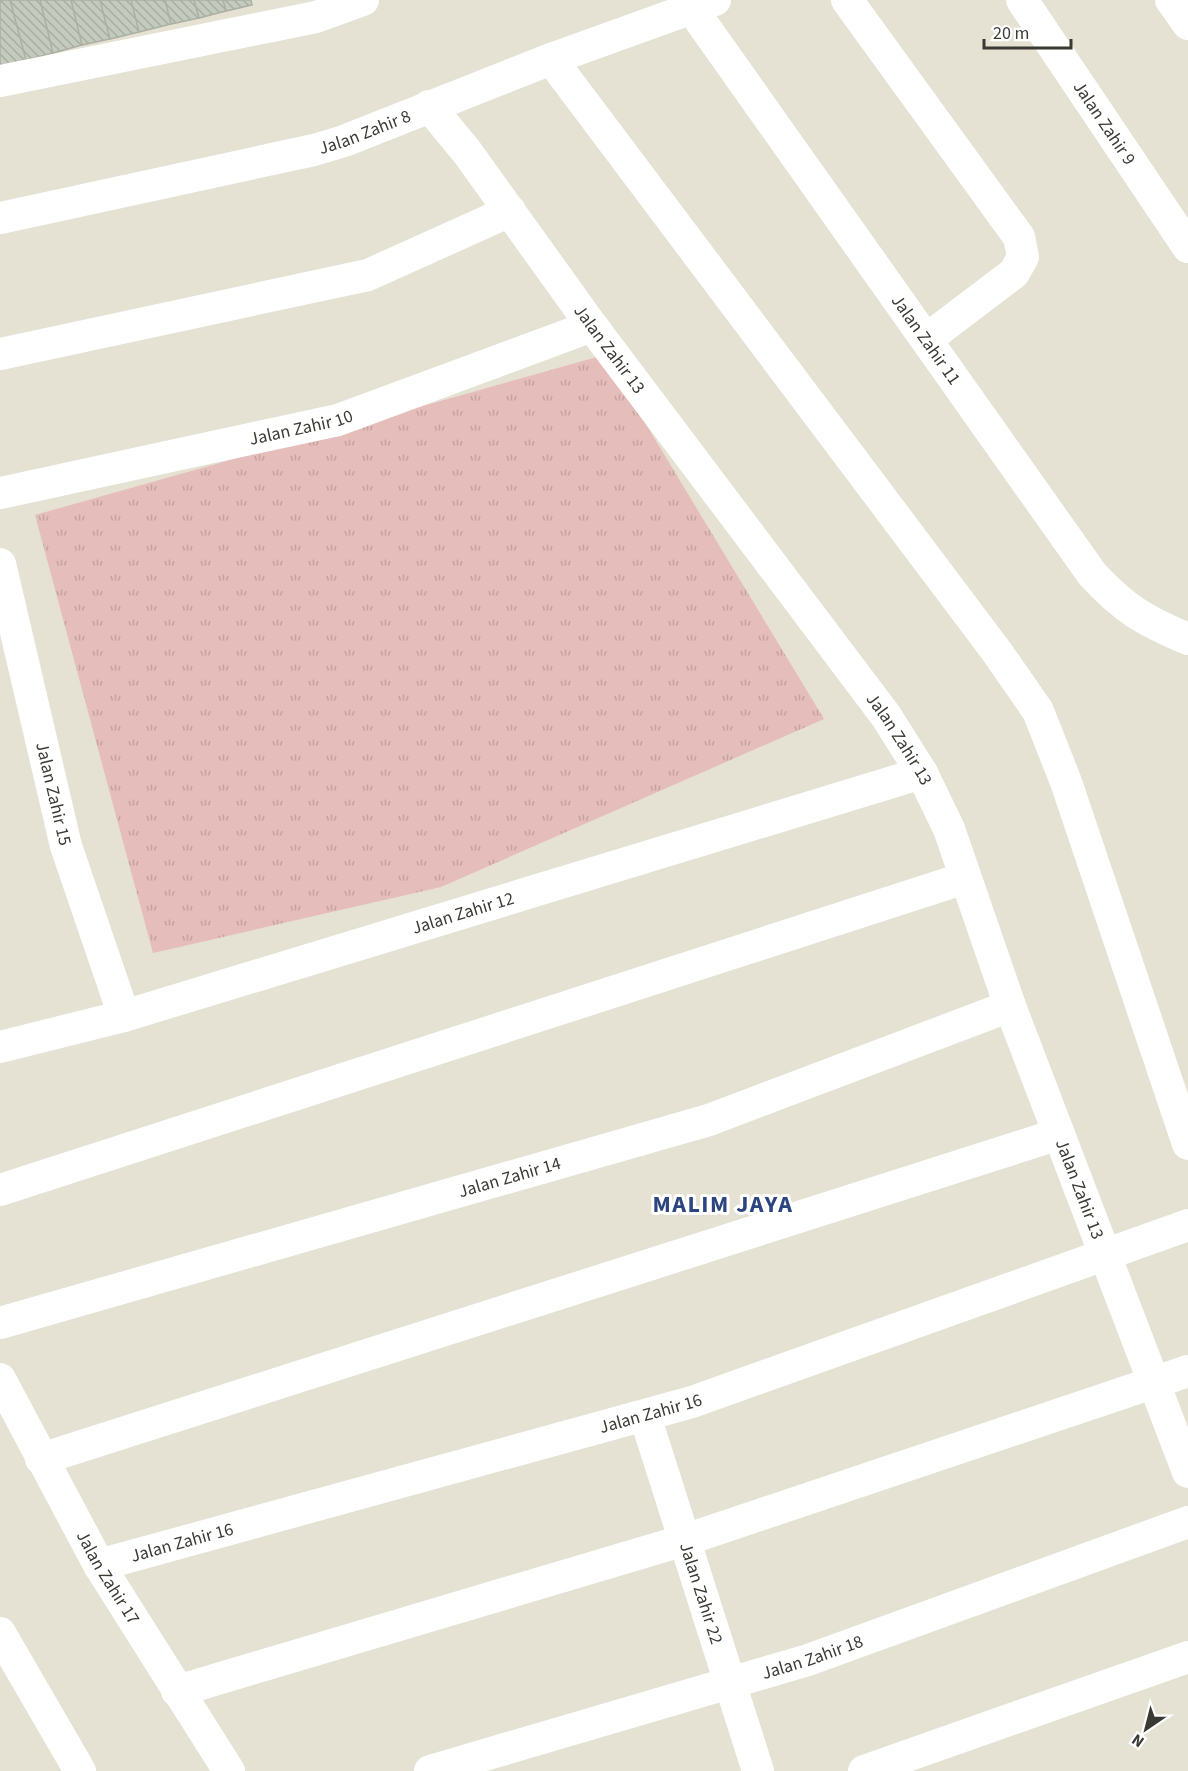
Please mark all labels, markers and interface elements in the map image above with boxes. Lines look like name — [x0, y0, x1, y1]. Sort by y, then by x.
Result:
scale bar — [984, 12, 1071, 50]
text: 20 m — [993, 21, 1029, 46]
street label: Jalan Zahir 9 — [1067, 76, 1141, 170]
street label: Jalan Zahir 8 — [316, 104, 414, 161]
street label: Jalan Zahir 11 — [885, 290, 966, 390]
street label: Jalan Zahir 13 — [568, 300, 651, 399]
street label: Jalan Zahir 10 — [247, 404, 357, 452]
street label: Jalan Zahir 13 — [860, 688, 938, 789]
street label: Jalan Zahir 15 — [29, 740, 77, 848]
street label: Jalan Zahir 12 — [409, 886, 517, 941]
street label: Jalan Zahir 13 — [1049, 1136, 1110, 1243]
street label: Jalan Zahir 14 — [456, 1151, 564, 1204]
district label: MALIM JAYA — [652, 1187, 794, 1222]
street label: Jalan Zahir 16 — [597, 1387, 706, 1440]
street label: Jalan Zahir 16 — [128, 1517, 236, 1569]
street label: Jalan Zahir 17 — [70, 1526, 145, 1629]
street label: Jalan Zahir 22 — [673, 1539, 729, 1647]
street label: Jalan Zahir 18 — [759, 1629, 867, 1686]
north arrow — [1116, 1699, 1176, 1759]
text: N — [1127, 1728, 1149, 1753]

